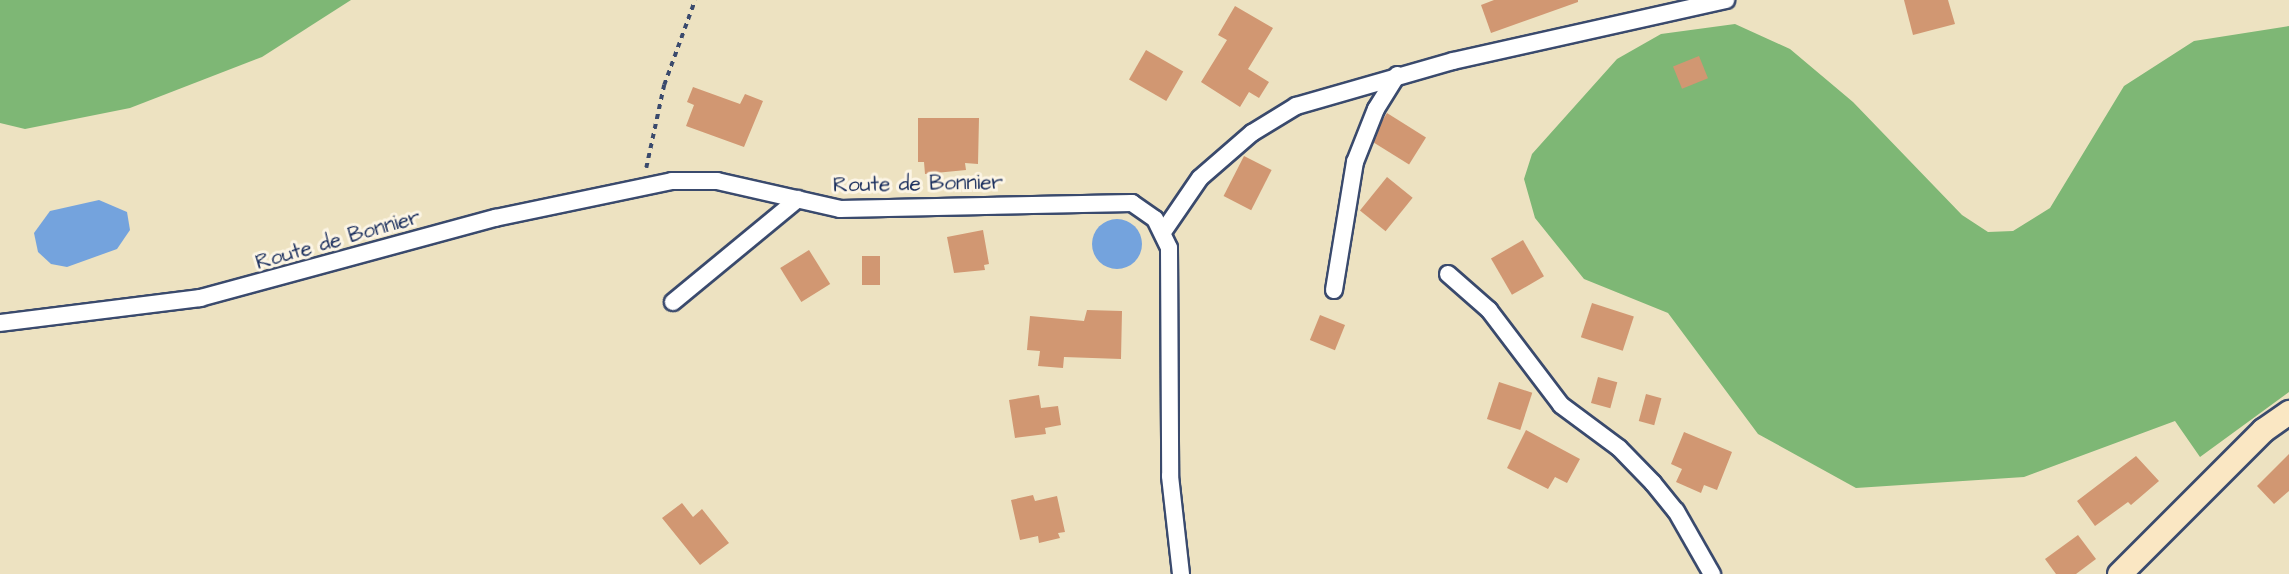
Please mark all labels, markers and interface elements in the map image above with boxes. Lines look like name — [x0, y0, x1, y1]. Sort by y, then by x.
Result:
street label: Route de Bonnier — [833, 170, 1003, 198]
street label: Route de Bonnier — [253, 204, 423, 276]

